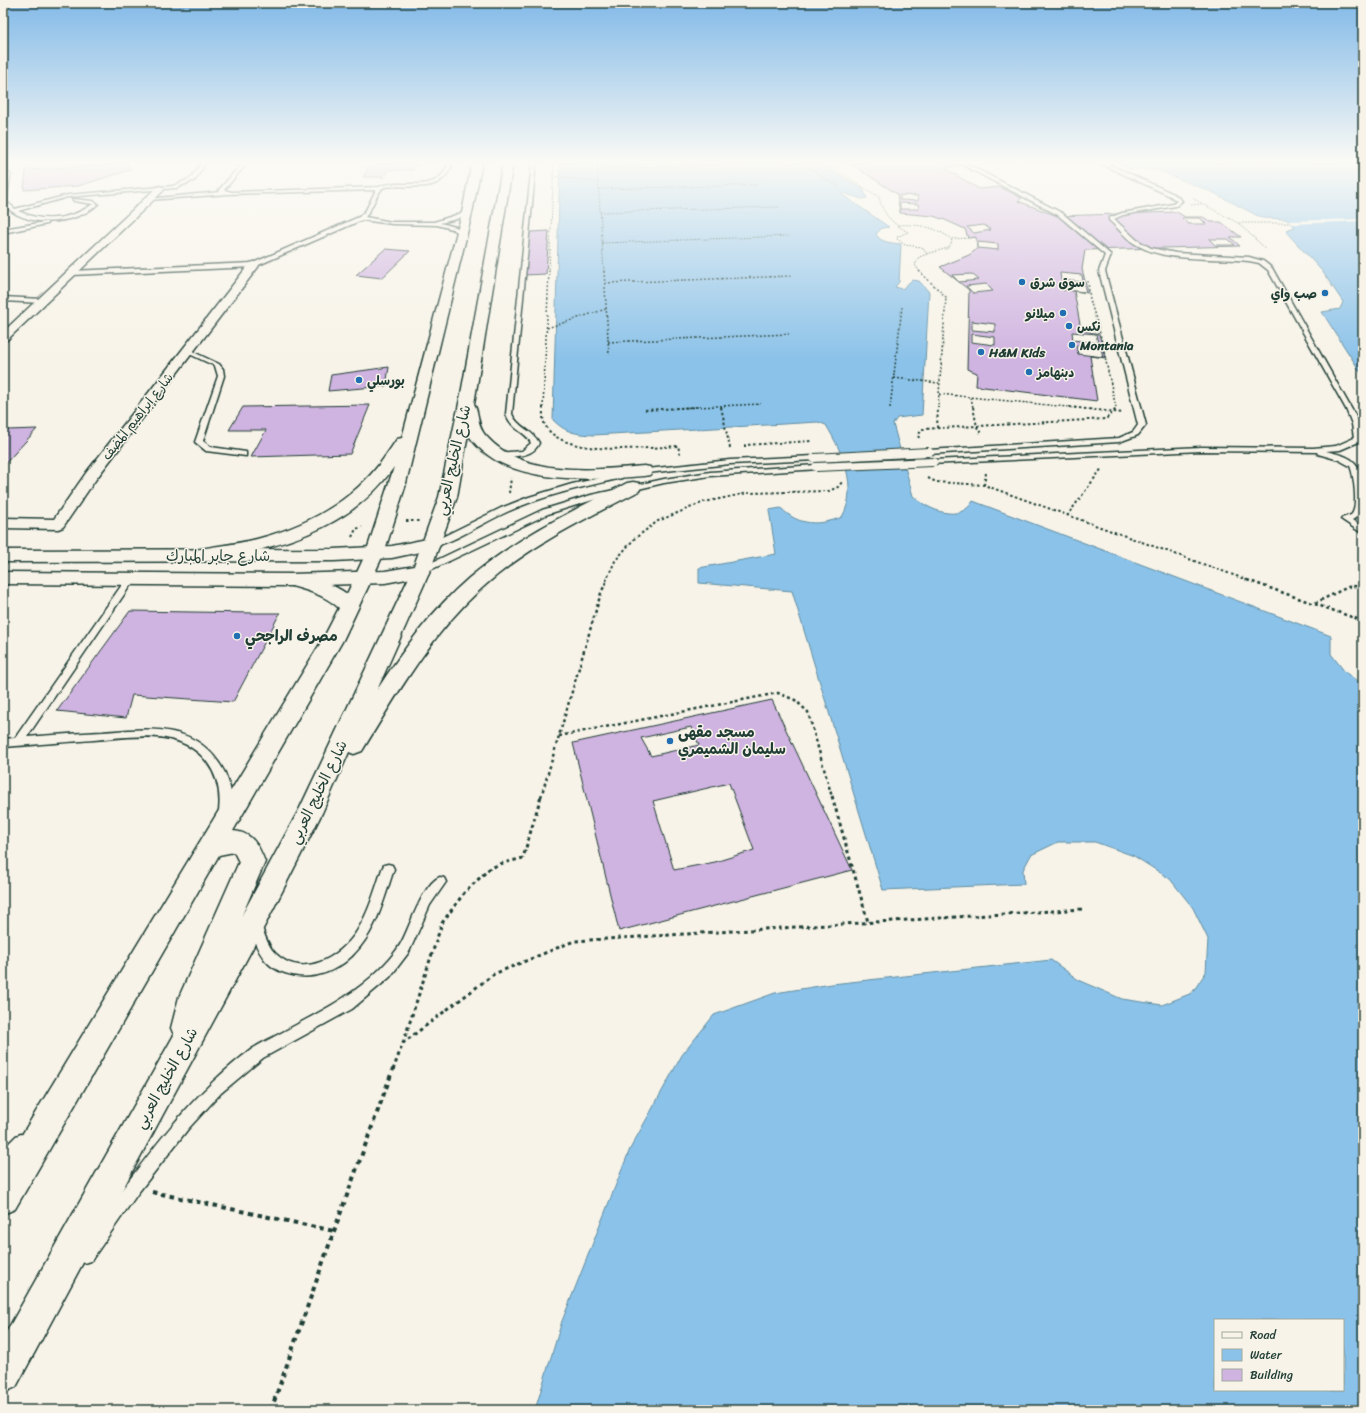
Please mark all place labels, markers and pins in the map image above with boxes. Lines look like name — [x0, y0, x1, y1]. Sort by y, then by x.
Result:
place label: سوق شرق — [1030, 271, 1085, 294]
marker: سوق شرق — [1017, 277, 1027, 287]
place label: صب واي — [1271, 282, 1317, 305]
marker: صب واي — [1320, 288, 1330, 298]
place label: ميلانو — [1025, 302, 1055, 325]
marker: ميلانو — [1058, 308, 1068, 318]
place label: نكس — [1077, 315, 1101, 338]
marker: نكس — [1064, 321, 1074, 331]
place label: Montania — [1079, 334, 1134, 357]
marker: Montania — [1067, 340, 1077, 350]
place label: H&M Kids — [988, 341, 1046, 364]
marker: H&M Kids — [976, 347, 986, 357]
place label: دبنهامز — [1035, 361, 1074, 384]
marker: دبنهامز — [1024, 367, 1034, 377]
place label: بورسلي — [367, 369, 405, 393]
marker: بورسلي — [354, 375, 364, 385]
place label: مصرف الراجحي — [245, 623, 338, 650]
marker: مصرف الراجحي — [232, 631, 242, 641]
place label: مسجد مقهى سليمان الشميمري — [678, 719, 786, 762]
marker: مسجد مقهى سليمان الشميمري — [665, 736, 675, 746]

